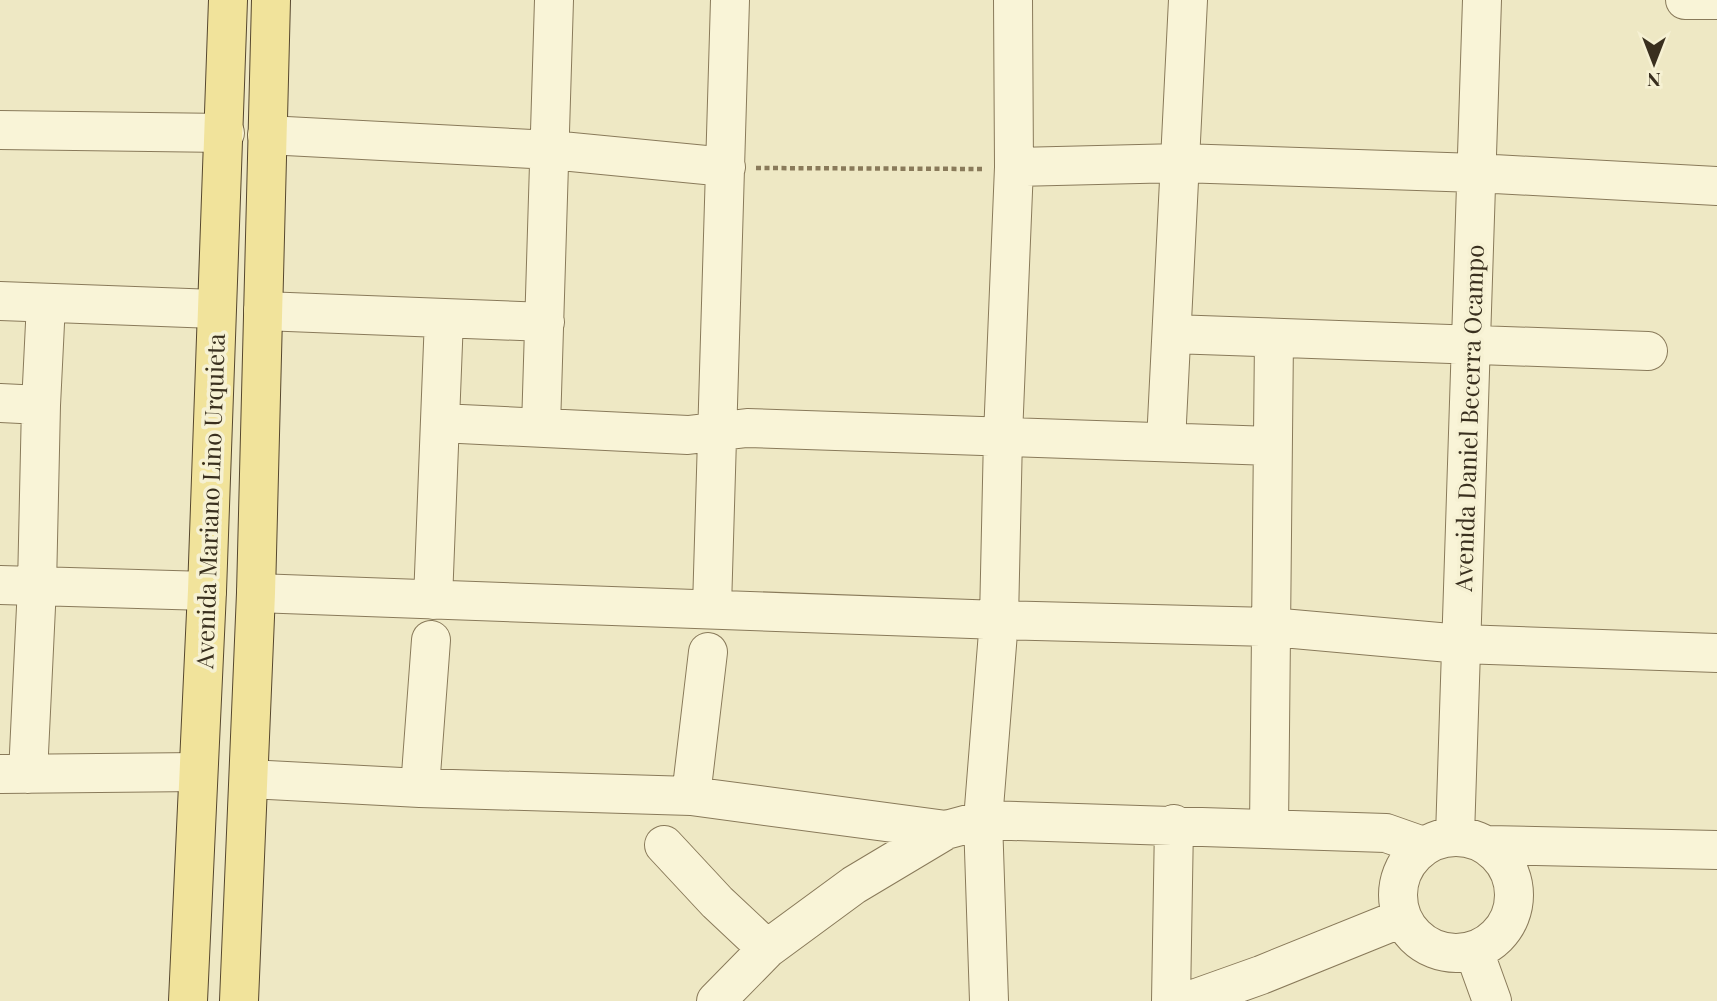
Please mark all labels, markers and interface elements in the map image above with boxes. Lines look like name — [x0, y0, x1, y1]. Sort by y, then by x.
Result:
north arrow — [1619, 28, 1689, 98]
text: N — [1647, 68, 1661, 94]
street label: Avenida Daniel Becerra Ocampo — [1446, 244, 1490, 593]
street label: Avenida Mariano Lino Urquieta — [187, 333, 231, 670]

